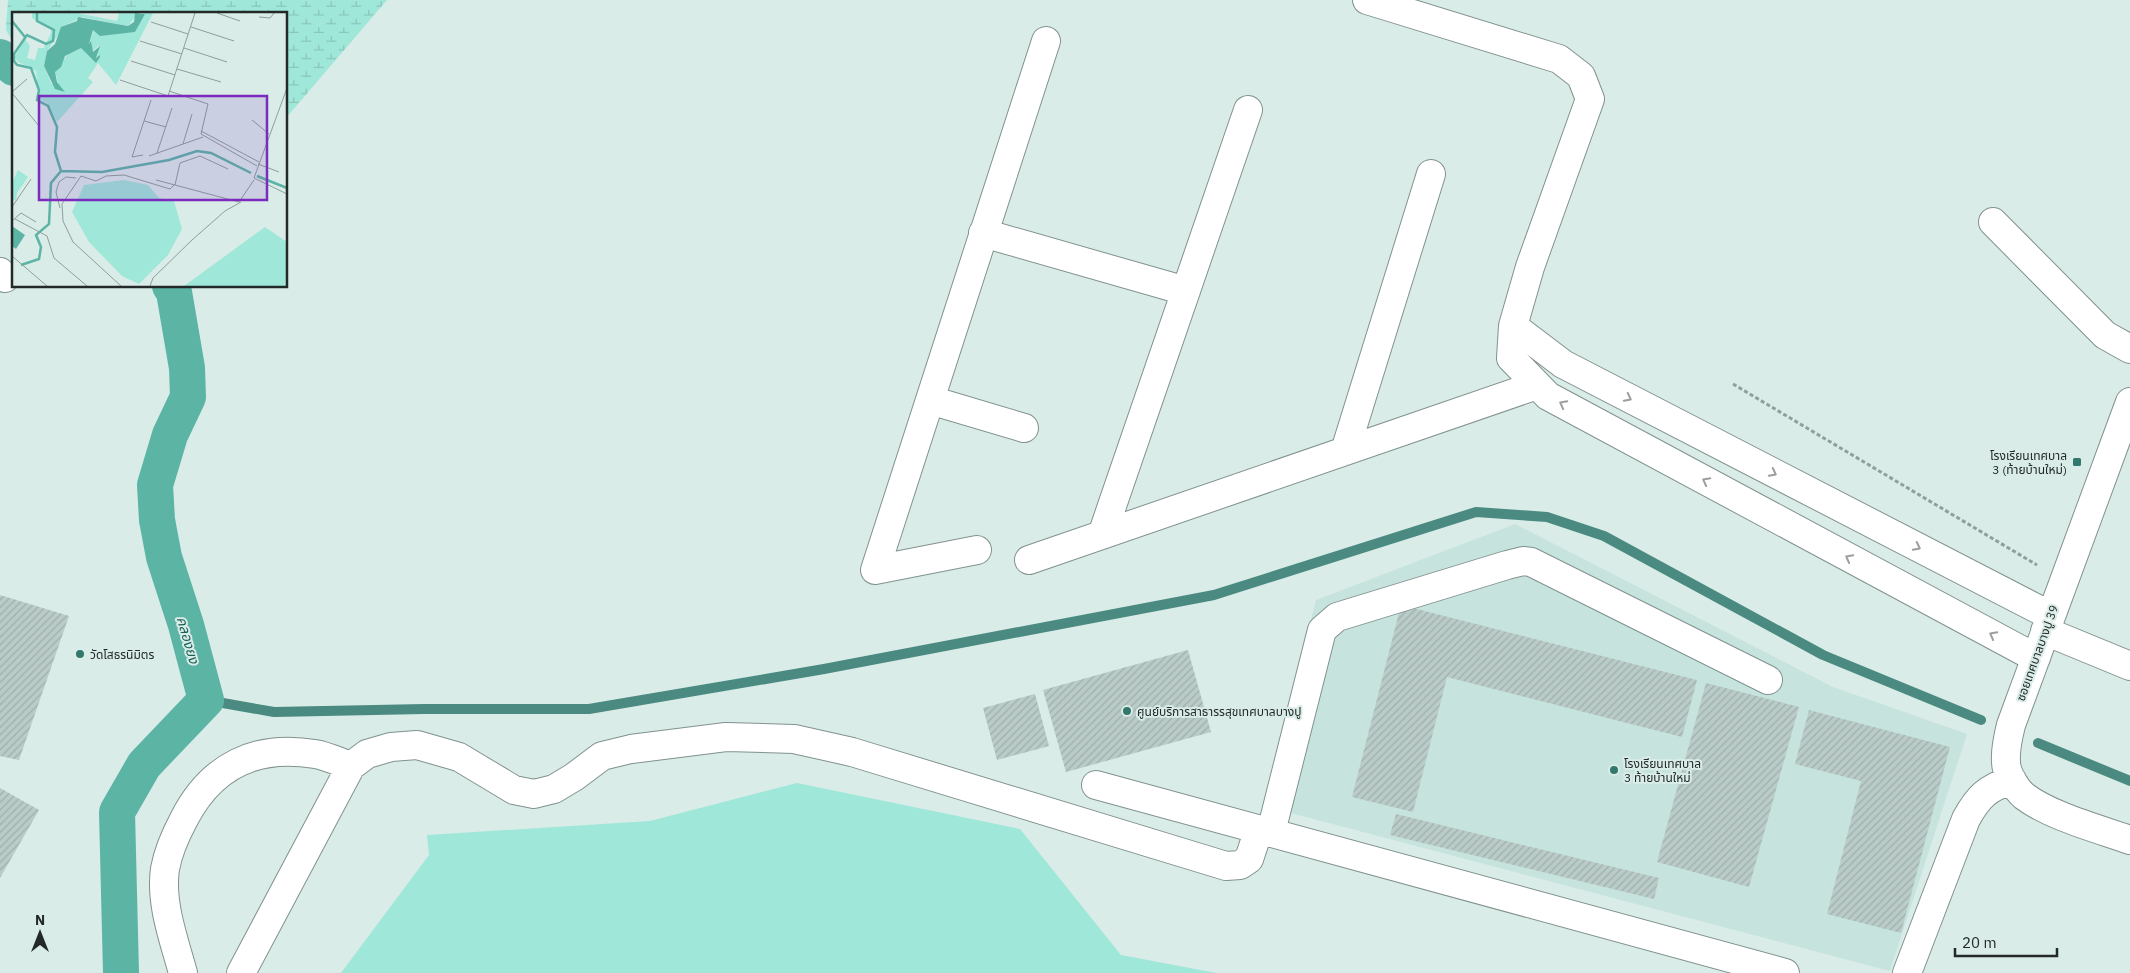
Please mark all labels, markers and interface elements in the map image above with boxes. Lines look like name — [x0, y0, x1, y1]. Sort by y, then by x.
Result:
inset map — [12, 12, 288, 288]
one-way arrow — [1623, 392, 1632, 402]
one-way arrow — [1559, 400, 1568, 410]
place label: โรงเรียนเทศบาล 3 (ท้ายบ้านใหม่) — [1990, 448, 2067, 477]
marker: โรงเรียนเทศบาล 3 (ท้ายบ้านใหม่) — [2071, 456, 2083, 468]
one-way arrow — [1767, 467, 1776, 477]
one-way arrow — [1703, 477, 1712, 487]
one-way arrow — [1912, 541, 1921, 551]
one-way arrow — [1846, 554, 1855, 564]
street label: ซอยเทศบาลบางปู 39 — [2013, 603, 2061, 703]
water label: คลองยง — [173, 614, 204, 667]
one-way arrow — [1989, 631, 1998, 641]
place label: วัดโสธรนิมิตร — [90, 647, 154, 662]
marker: วัดโสธรนิมิตร — [74, 648, 86, 660]
place label: ศูนย์บริการสาธารรสุขเทศบาลบางปู — [1137, 704, 1302, 719]
marker: ศูนย์บริการสาธารรสุขเทศบาลบางปู — [1121, 705, 1133, 717]
place label: โรงเรียนเทศบาล 3 ท้ายบ้านใหม่ — [1624, 756, 1701, 785]
marker: โรงเรียนเทศบาล 3 ท้ายบ้านใหม่ — [1608, 764, 1620, 776]
north arrow — [15, 908, 65, 958]
text: N — [35, 911, 45, 929]
scale bar — [1955, 926, 2058, 958]
text: 20 m — [1962, 933, 1997, 952]

